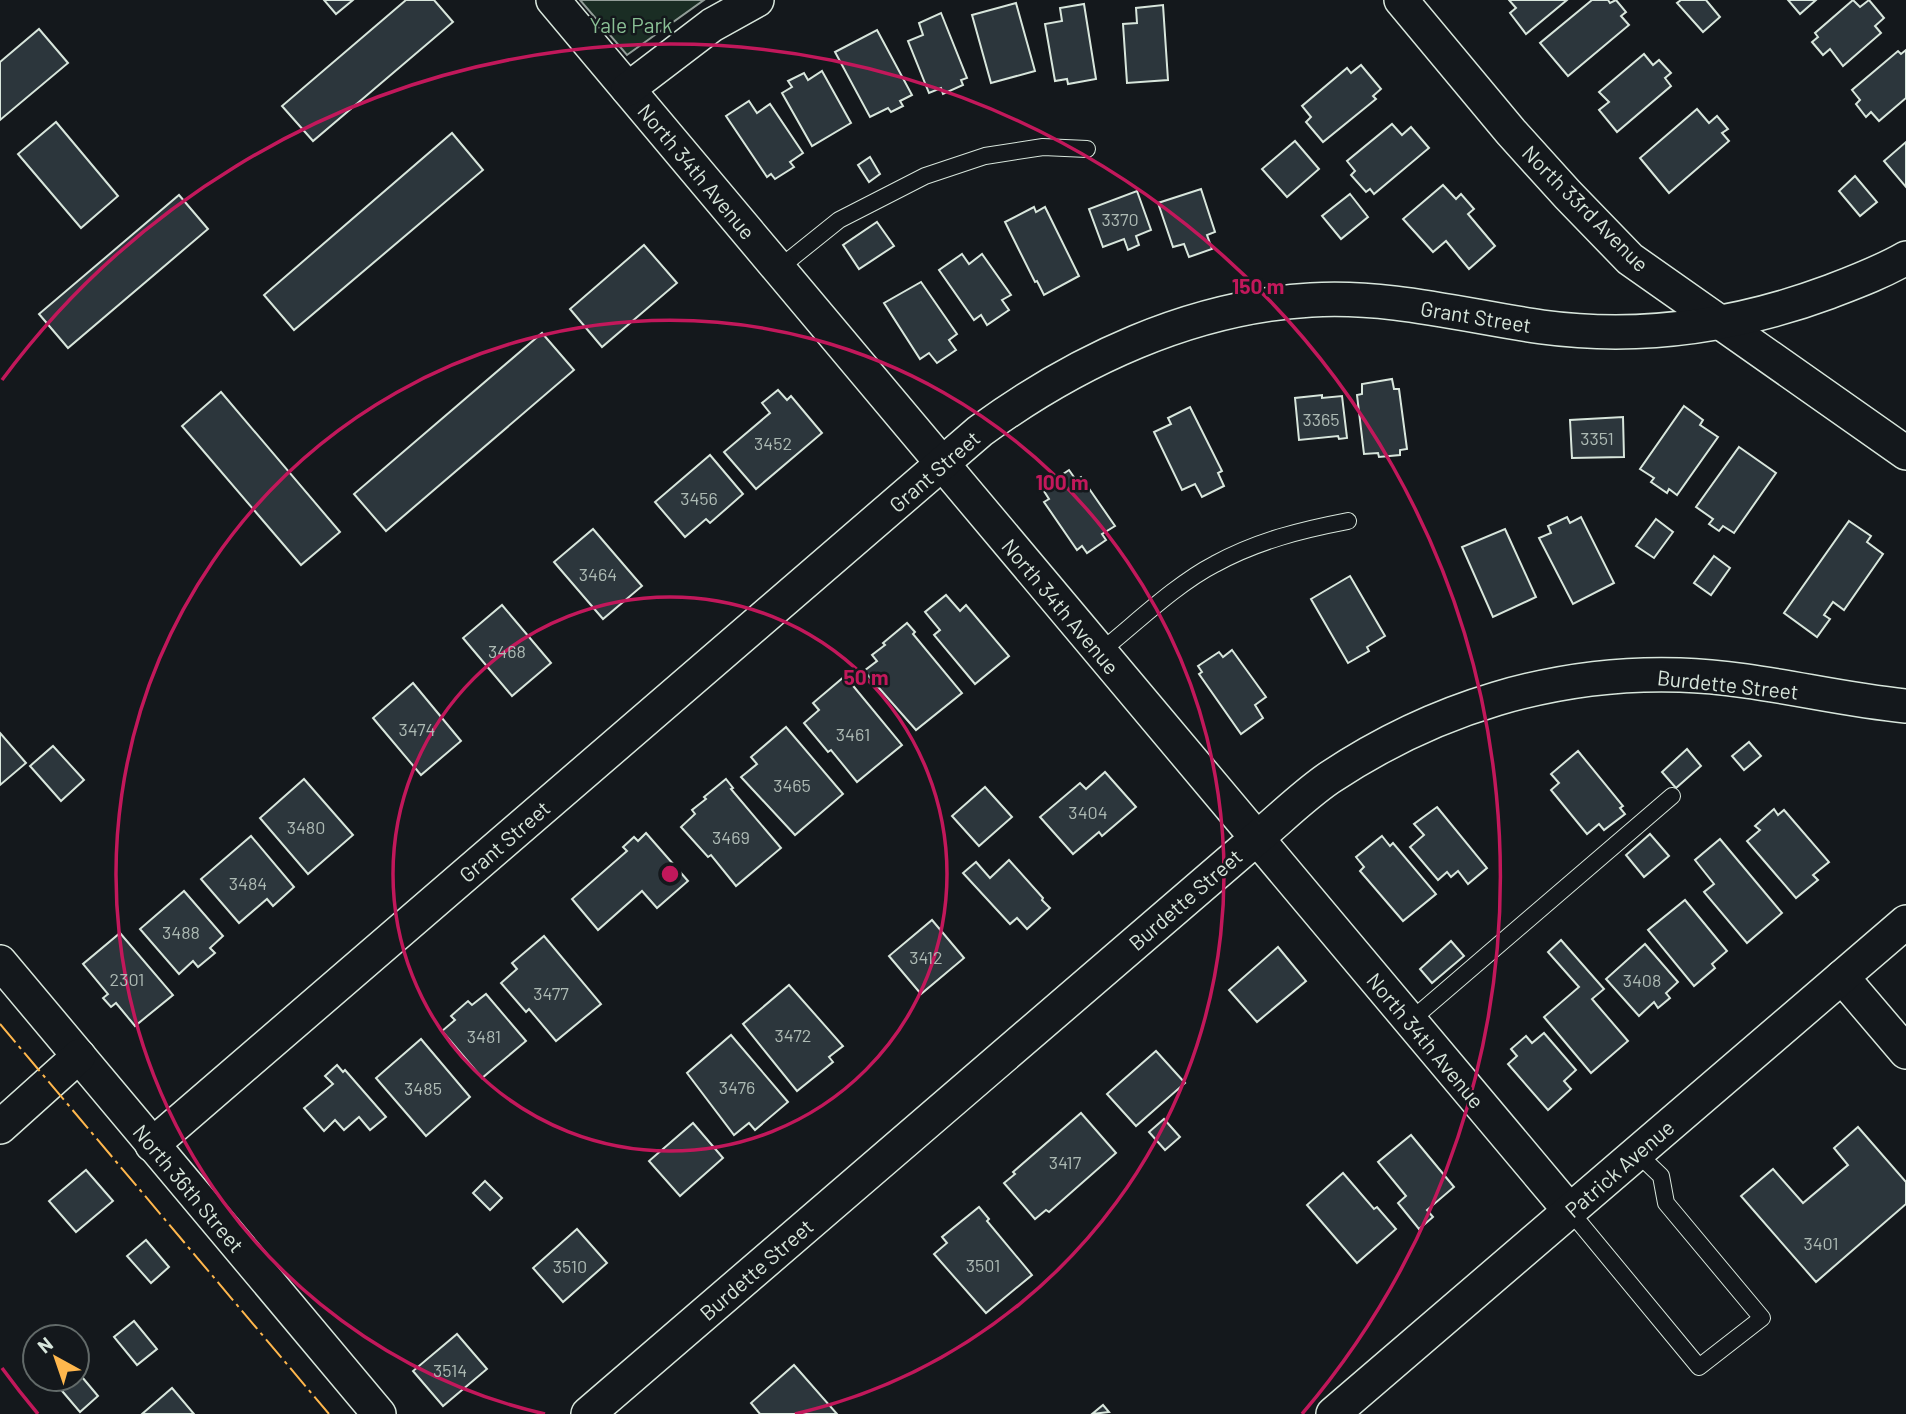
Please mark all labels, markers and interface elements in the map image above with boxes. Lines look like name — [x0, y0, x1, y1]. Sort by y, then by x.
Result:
park label: Yale Park — [589, 12, 673, 37]
street label: North 34th Avenue — [633, 98, 761, 244]
street label: North 33rd Avenue — [1518, 140, 1654, 276]
house number: 3370 — [1101, 208, 1139, 230]
text: 150 m — [1232, 273, 1284, 298]
street label: Grant Street — [1419, 295, 1533, 337]
house number: 3365 — [1302, 408, 1340, 430]
street label: Grant Street — [884, 425, 984, 517]
house number: 3351 — [1580, 427, 1614, 449]
house number: 3452 — [754, 432, 792, 454]
text: 100 m — [1035, 469, 1089, 494]
house number: 3456 — [680, 487, 718, 509]
street label: North 34th Avenue — [997, 533, 1125, 679]
house number: 3464 — [579, 563, 617, 585]
house number: 3468 — [488, 640, 526, 662]
text: 50 m — [843, 664, 889, 689]
street label: Burdette Street — [1656, 664, 1800, 704]
house number: 3474 — [398, 718, 436, 740]
house number: 3461 — [836, 723, 870, 745]
house number: 3465 — [773, 774, 811, 796]
street label: Grant Street — [454, 795, 554, 887]
house number: 3404 — [1068, 801, 1108, 823]
house number: 3480 — [287, 816, 325, 838]
house number: 3469 — [712, 826, 750, 848]
street label: Burdette Street — [1123, 843, 1247, 955]
centre of rings — [658, 862, 682, 886]
house number: 3484 — [229, 872, 267, 894]
house number: 3488 — [162, 921, 200, 943]
house number: 3412 — [909, 946, 943, 968]
street label: North 34th Avenue — [1362, 967, 1490, 1113]
house number: 2301 — [110, 968, 144, 990]
house number: 3408 — [1623, 969, 1661, 991]
house number: 3477 — [533, 982, 569, 1004]
house number: 3472 — [775, 1024, 811, 1046]
house number: 3481 — [467, 1025, 501, 1047]
house number: 3476 — [719, 1076, 755, 1098]
house number: 3485 — [404, 1077, 442, 1099]
street label: Patrick Avenue — [1559, 1114, 1679, 1222]
street label: North 36th Street — [128, 1119, 250, 1257]
house number: 3417 — [1049, 1151, 1082, 1173]
street label: Burdette Street — [694, 1213, 818, 1325]
house number: 3401 — [1803, 1232, 1839, 1254]
house number: 3501 — [966, 1254, 1000, 1276]
house number: 3510 — [553, 1255, 587, 1277]
north arrow — [21, 1323, 91, 1393]
text: N — [33, 1332, 57, 1357]
house number: 3514 — [433, 1359, 467, 1381]

